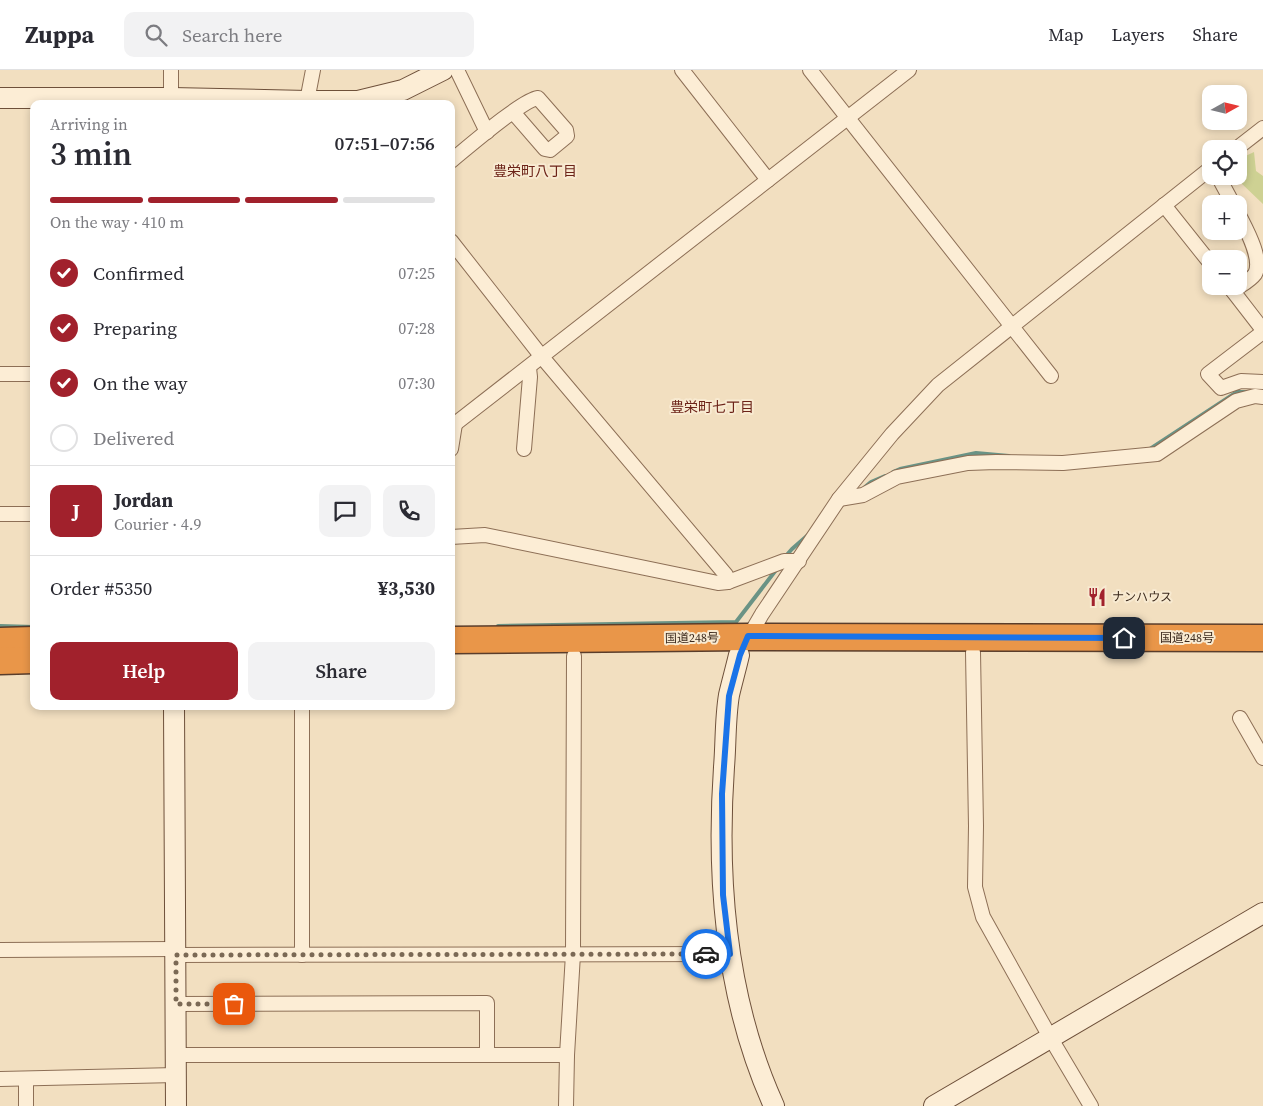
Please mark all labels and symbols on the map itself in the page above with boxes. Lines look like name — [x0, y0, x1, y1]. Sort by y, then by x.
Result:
north arrow — [1202, 85, 1248, 130]
district label: 豊栄町八丁目 — [493, 161, 577, 181]
district label: 豊栄町七丁目 — [670, 397, 754, 417]
restaurant icon: ナンハウス — [1086, 586, 1108, 608]
place label: ナンハウス — [1112, 589, 1172, 605]
pin — [1103, 617, 1145, 659]
street label: 国道248号 — [665, 630, 719, 646]
street label: 国道248号 — [1160, 630, 1214, 646]
courier — [681, 929, 731, 979]
pin — [213, 983, 255, 1025]

